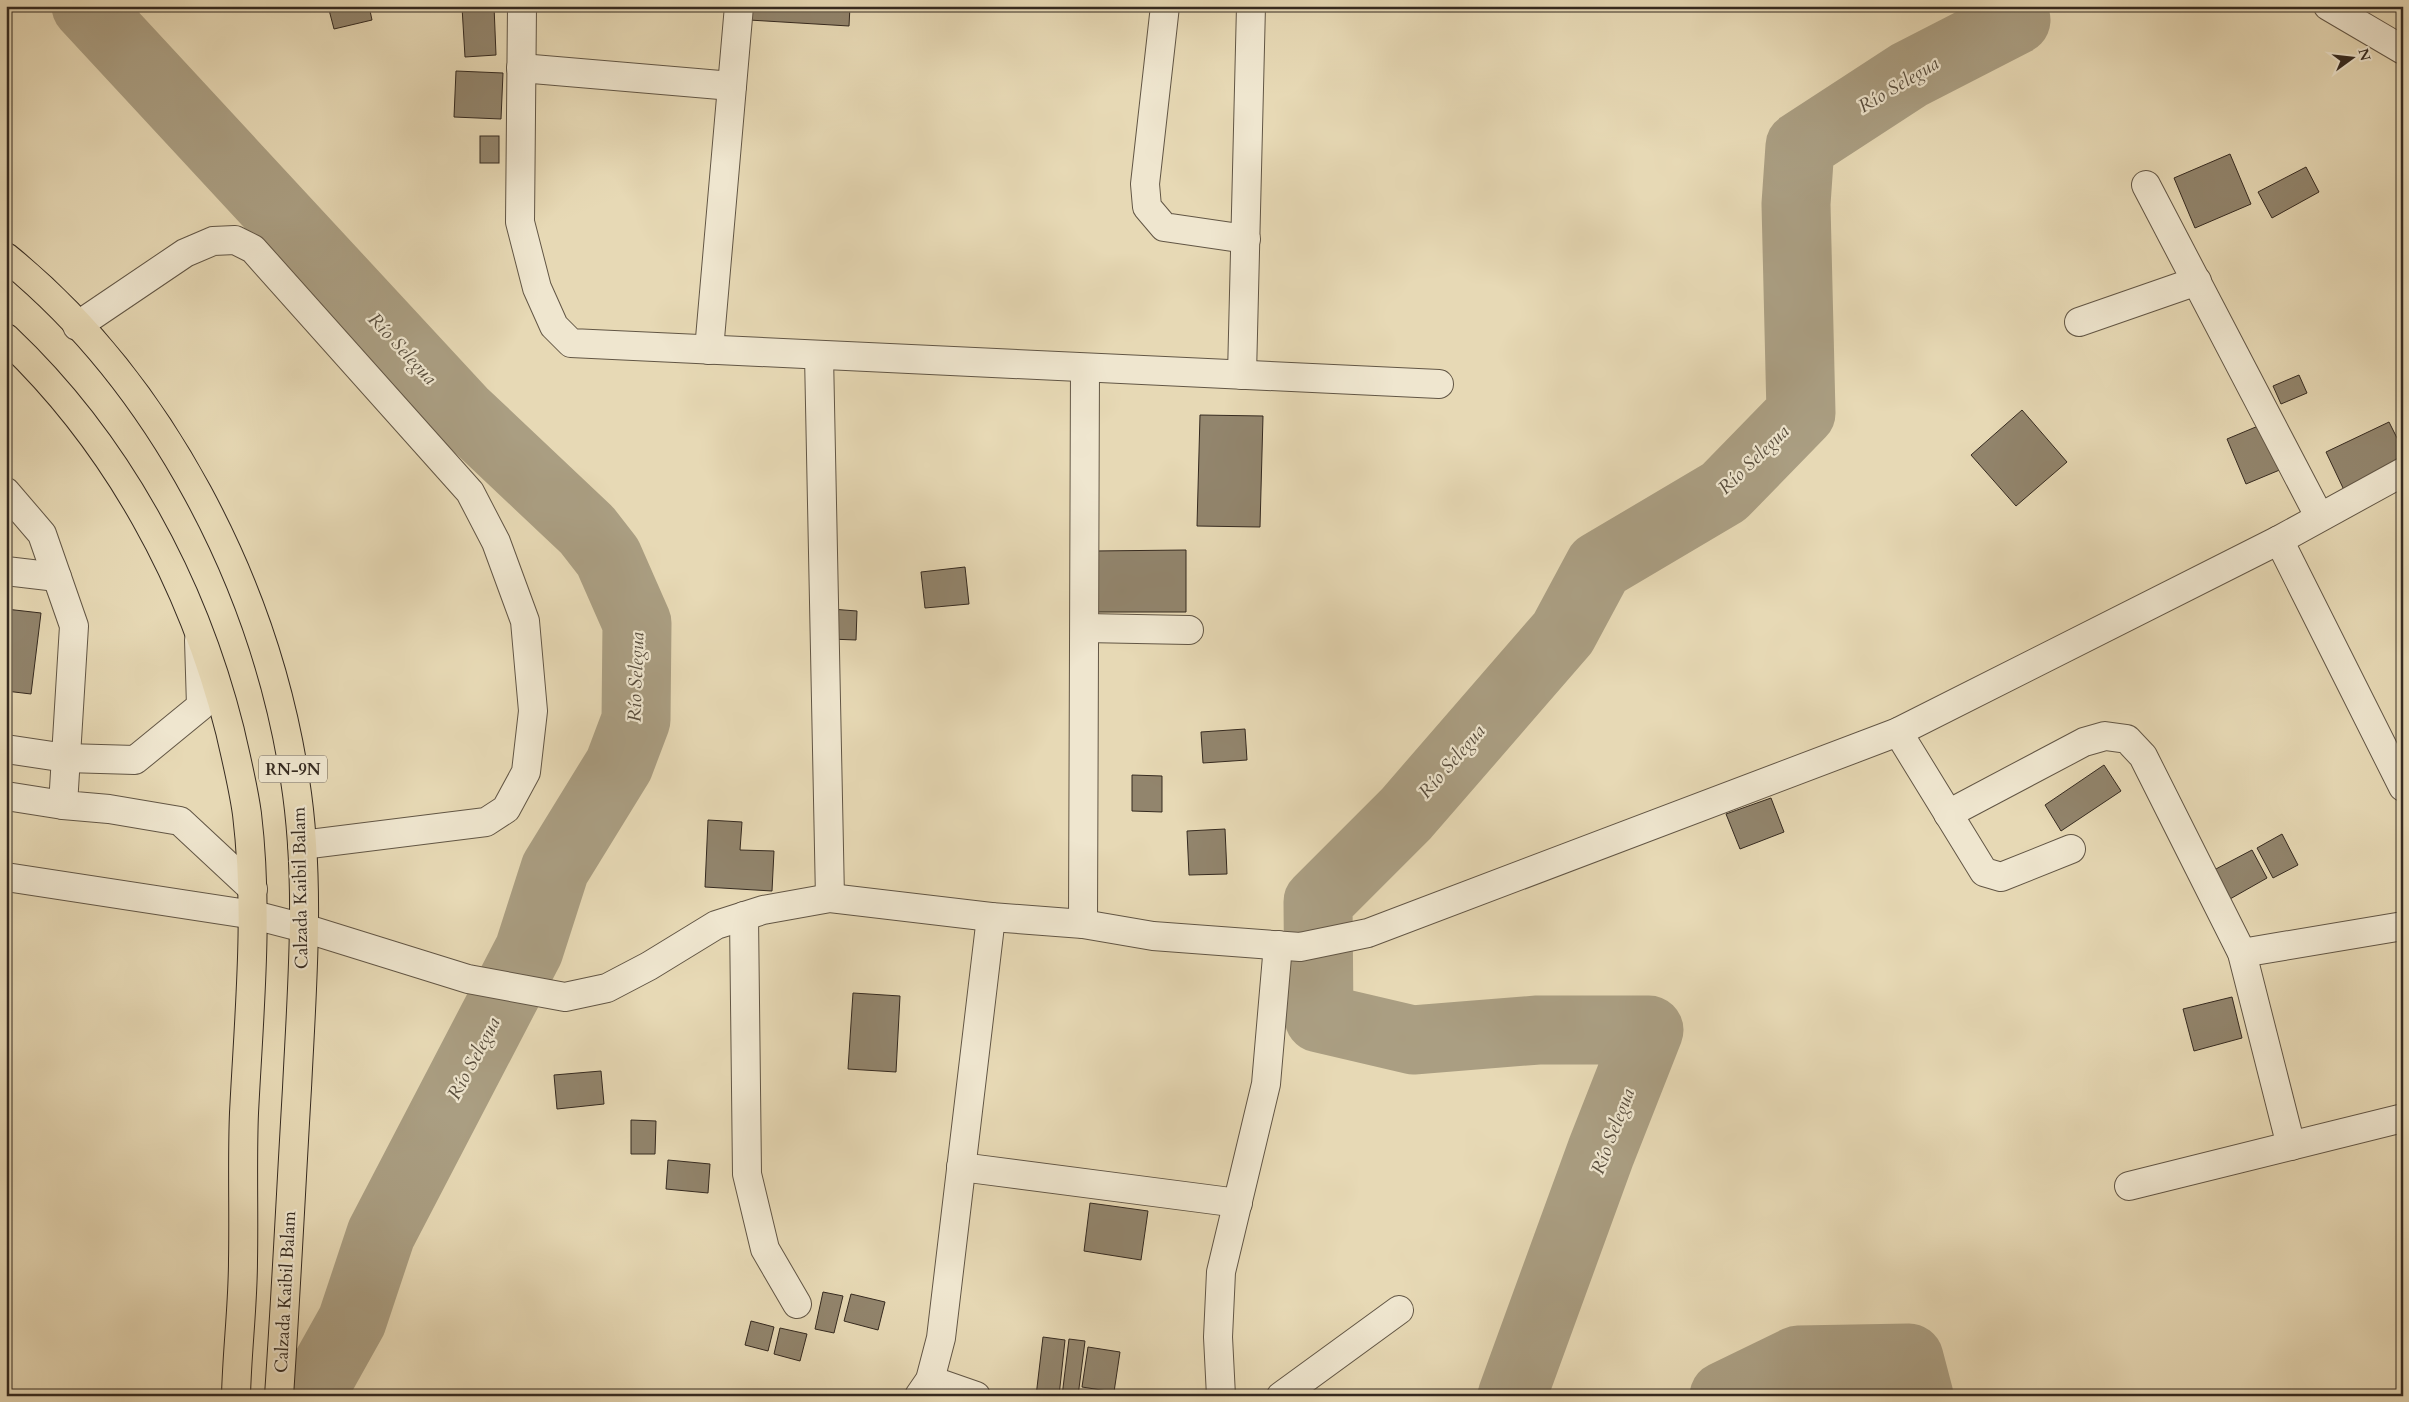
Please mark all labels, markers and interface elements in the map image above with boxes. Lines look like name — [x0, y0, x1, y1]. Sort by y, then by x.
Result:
north arrow — [2326, 32, 2376, 82]
text: N — [2353, 46, 2375, 63]
water label: Río Selegua — [1853, 50, 1944, 119]
water label: Río Selegua — [362, 307, 443, 391]
water label: Río Selegua — [1712, 419, 1795, 500]
water label: Río Selegua — [621, 631, 651, 722]
water label: Río Selegua — [1412, 719, 1491, 804]
road number: RN-9N — [259, 756, 327, 782]
street label: Calzada Kaibil Balam — [287, 806, 314, 969]
water label: Río Selegua — [441, 1012, 507, 1104]
water label: Río Selegua — [1585, 1084, 1641, 1178]
street label: Calzada Kaibil Balam — [269, 1210, 302, 1374]

